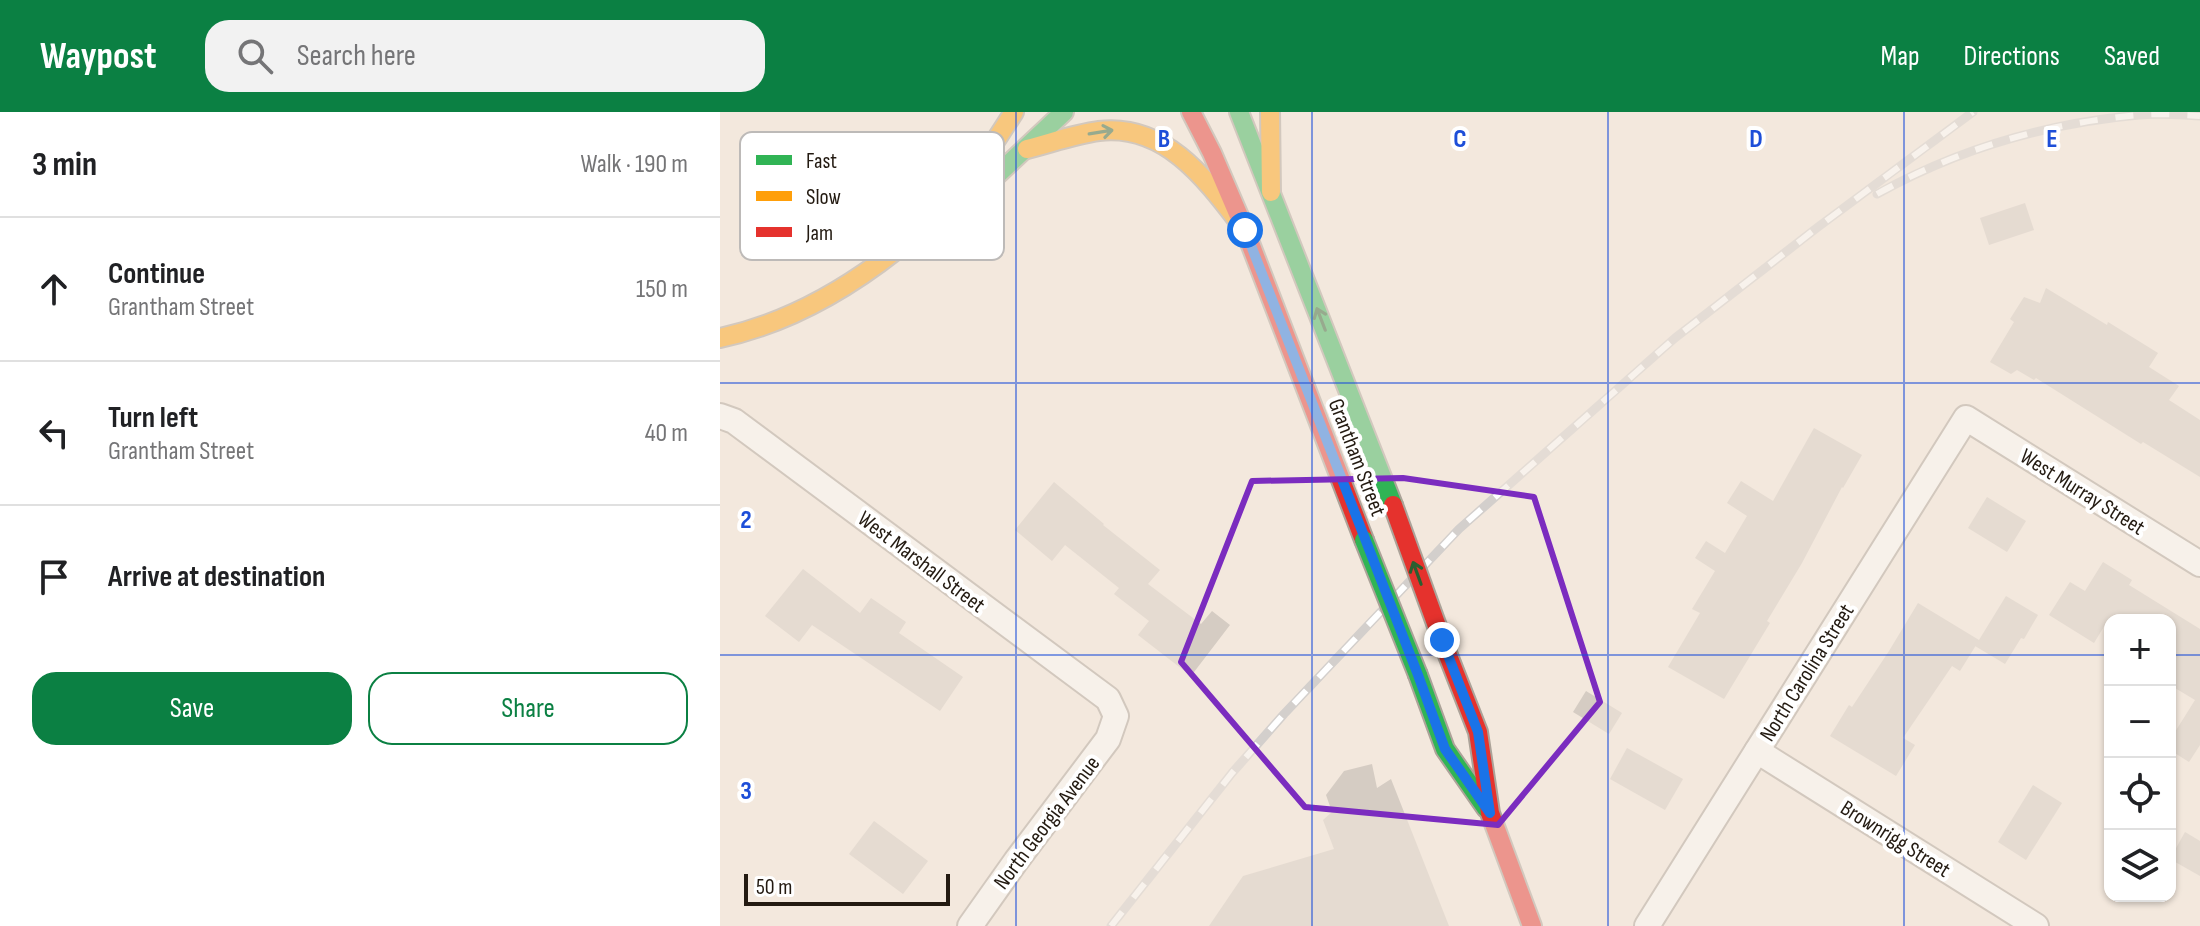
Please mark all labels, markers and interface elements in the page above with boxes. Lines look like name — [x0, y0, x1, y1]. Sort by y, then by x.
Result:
search box — [205, 20, 765, 92]
text: Waypost — [40, 34, 157, 79]
icon: search — [233, 34, 277, 78]
text: Search here — [297, 38, 416, 74]
text: Map — [1881, 40, 1920, 73]
text: Directions — [1964, 40, 2060, 73]
text: Saved — [2104, 40, 2160, 73]
one-way arrow — [1088, 124, 1113, 139]
text: B — [1158, 124, 1170, 155]
text: C — [1453, 124, 1467, 155]
text: D — [1749, 124, 1763, 155]
text: E — [2046, 124, 2058, 155]
legend — [740, 132, 1004, 260]
text: 3 min — [32, 144, 97, 185]
text: Fast — [806, 148, 837, 175]
text: Walk · 190 m — [581, 149, 688, 180]
text: Slow — [806, 184, 841, 211]
route start — [1227, 212, 1263, 248]
text: Jam — [805, 220, 833, 247]
text: Continue — [108, 256, 205, 292]
icon: ahead — [32, 267, 76, 311]
text: 150 m — [636, 274, 688, 305]
text: Grantham Street — [108, 292, 254, 323]
one-way arrow — [1313, 307, 1327, 332]
street label: Grantham Street — [1322, 395, 1391, 520]
text: Turn left — [108, 400, 198, 436]
icon: left — [32, 411, 76, 455]
text: 40 m — [645, 418, 688, 449]
text: Grantham Street — [108, 436, 254, 467]
street label: West Murray Street — [2015, 443, 2150, 542]
text: 2 — [740, 505, 752, 536]
street label: West Marshall Street — [852, 506, 990, 619]
icon: arrive — [32, 555, 76, 599]
text: Arrive at destination — [108, 559, 325, 595]
one-way arrow — [1409, 560, 1424, 585]
street label: North Carolina Street — [1754, 599, 1860, 746]
map controls — [2104, 614, 2176, 902]
button: + — [2104, 614, 2176, 686]
route end — [1424, 622, 1460, 658]
button: Save — [32, 672, 352, 745]
button: Share — [368, 672, 688, 745]
button: − — [2104, 686, 2176, 758]
street label: North Georgia Avenue — [988, 751, 1106, 895]
button: locate — [2104, 758, 2176, 830]
text: 3 — [740, 776, 752, 807]
street label: Brownrigg Street — [1835, 795, 1955, 884]
button: layers — [2104, 830, 2176, 902]
scale bar — [744, 870, 950, 906]
text: 50 m — [756, 874, 792, 901]

